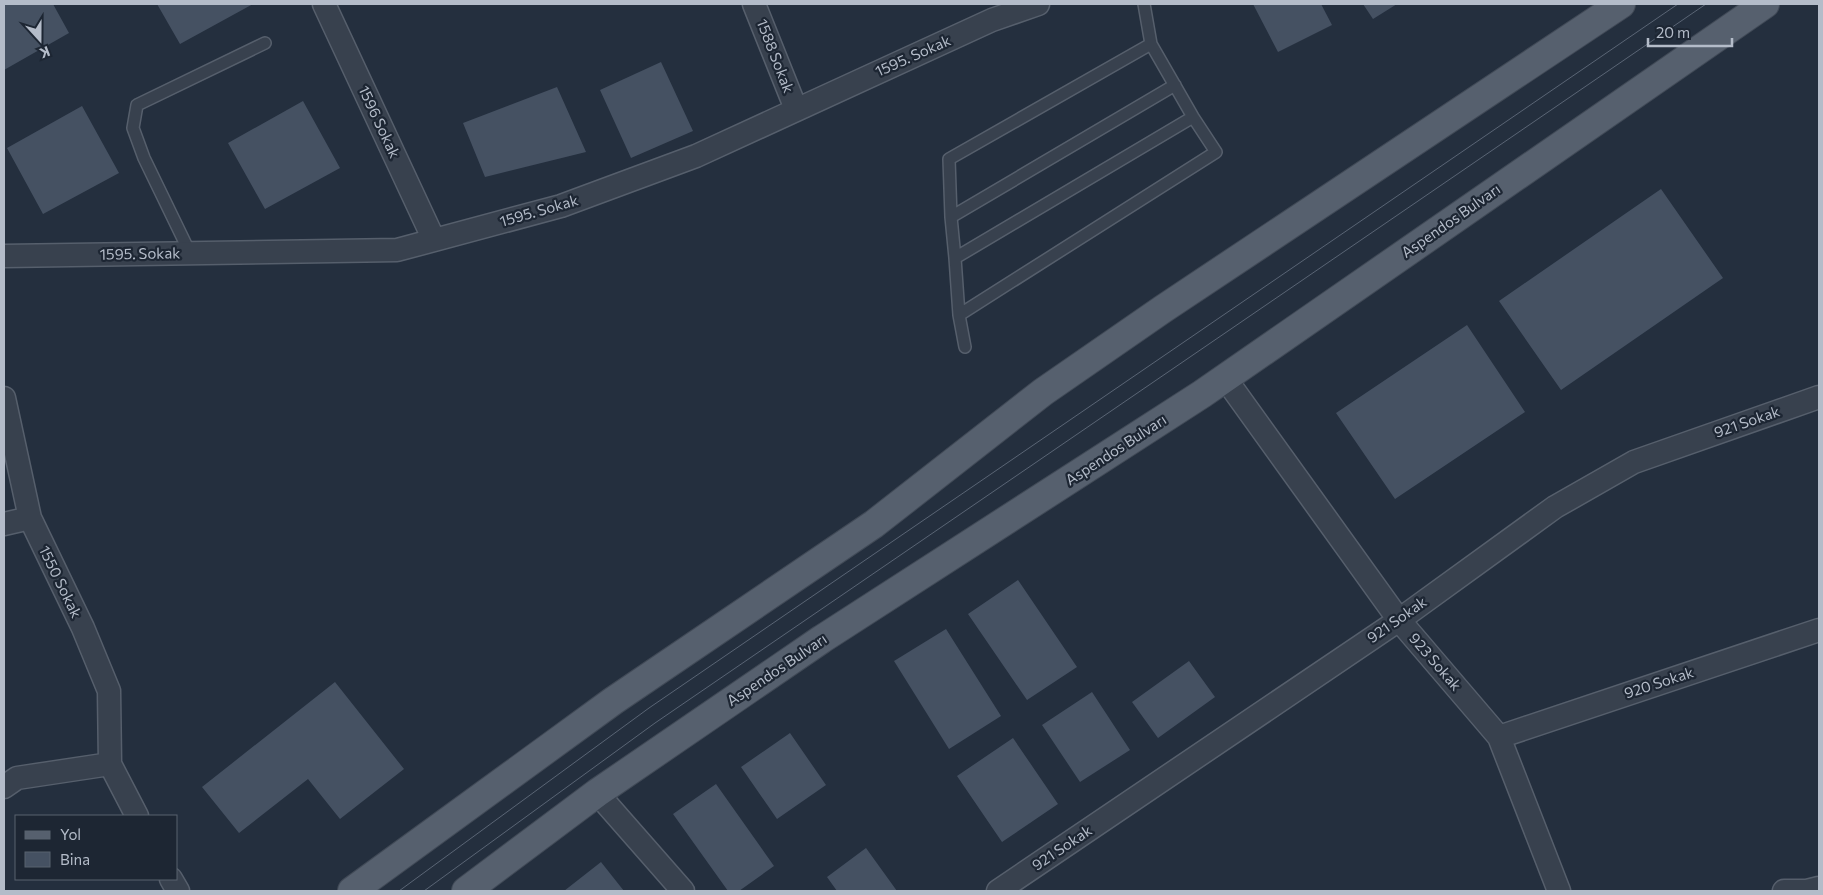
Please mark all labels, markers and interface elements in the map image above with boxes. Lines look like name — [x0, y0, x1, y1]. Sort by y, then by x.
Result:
north arrow — [15, 15, 65, 65]
scale bar — [1648, 15, 1732, 47]
street label: 1588 Sokak — [754, 16, 798, 95]
text: 20 m — [1656, 23, 1690, 41]
street label: 1595. Sokak — [872, 30, 953, 80]
text: K — [37, 43, 52, 62]
street label: 1596 Sokak — [355, 82, 405, 161]
street label: Aspendos Bulvarı — [1397, 179, 1503, 261]
street label: 1595. Sokak — [497, 190, 580, 230]
street label: 1595. Sokak — [99, 243, 181, 263]
street label: 921 Sokak — [1711, 401, 1782, 441]
street label: Aspendos Bulvarı — [1062, 410, 1169, 489]
street label: 1550 Sokak — [36, 542, 86, 621]
street label: 921 Sokak — [1363, 592, 1430, 646]
street label: Aspendos Bulvarı — [723, 629, 830, 709]
street label: 923 Sokak — [1406, 629, 1466, 694]
street label: 920 Sokak — [1622, 662, 1696, 702]
legend — [15, 815, 178, 880]
street label: 921 Sokak — [1028, 821, 1095, 874]
text: Yol — [60, 825, 81, 843]
text: Bina — [60, 850, 90, 868]

